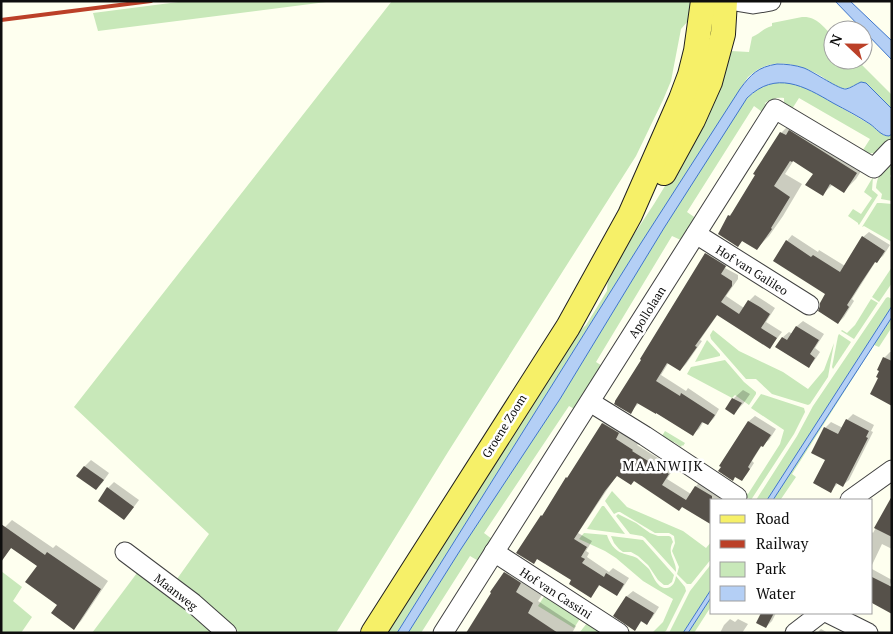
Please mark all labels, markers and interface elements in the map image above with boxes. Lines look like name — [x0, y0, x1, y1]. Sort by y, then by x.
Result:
north arrow — [823, 20, 873, 70]
text: N — [825, 31, 846, 48]
street label: Hof van Galileo — [713, 242, 791, 298]
street label: Apollolaan — [625, 283, 669, 341]
street label: Groene Zoom — [478, 391, 530, 461]
district label: MAANWIJK — [622, 456, 704, 475]
legend — [710, 499, 873, 614]
text: Road — [756, 508, 789, 528]
text: Railway — [756, 533, 809, 553]
text: Park — [756, 558, 786, 578]
street label: Hof van Cassini — [517, 564, 595, 622]
street label: Maanweg — [151, 571, 201, 614]
text: Water — [756, 583, 796, 603]

